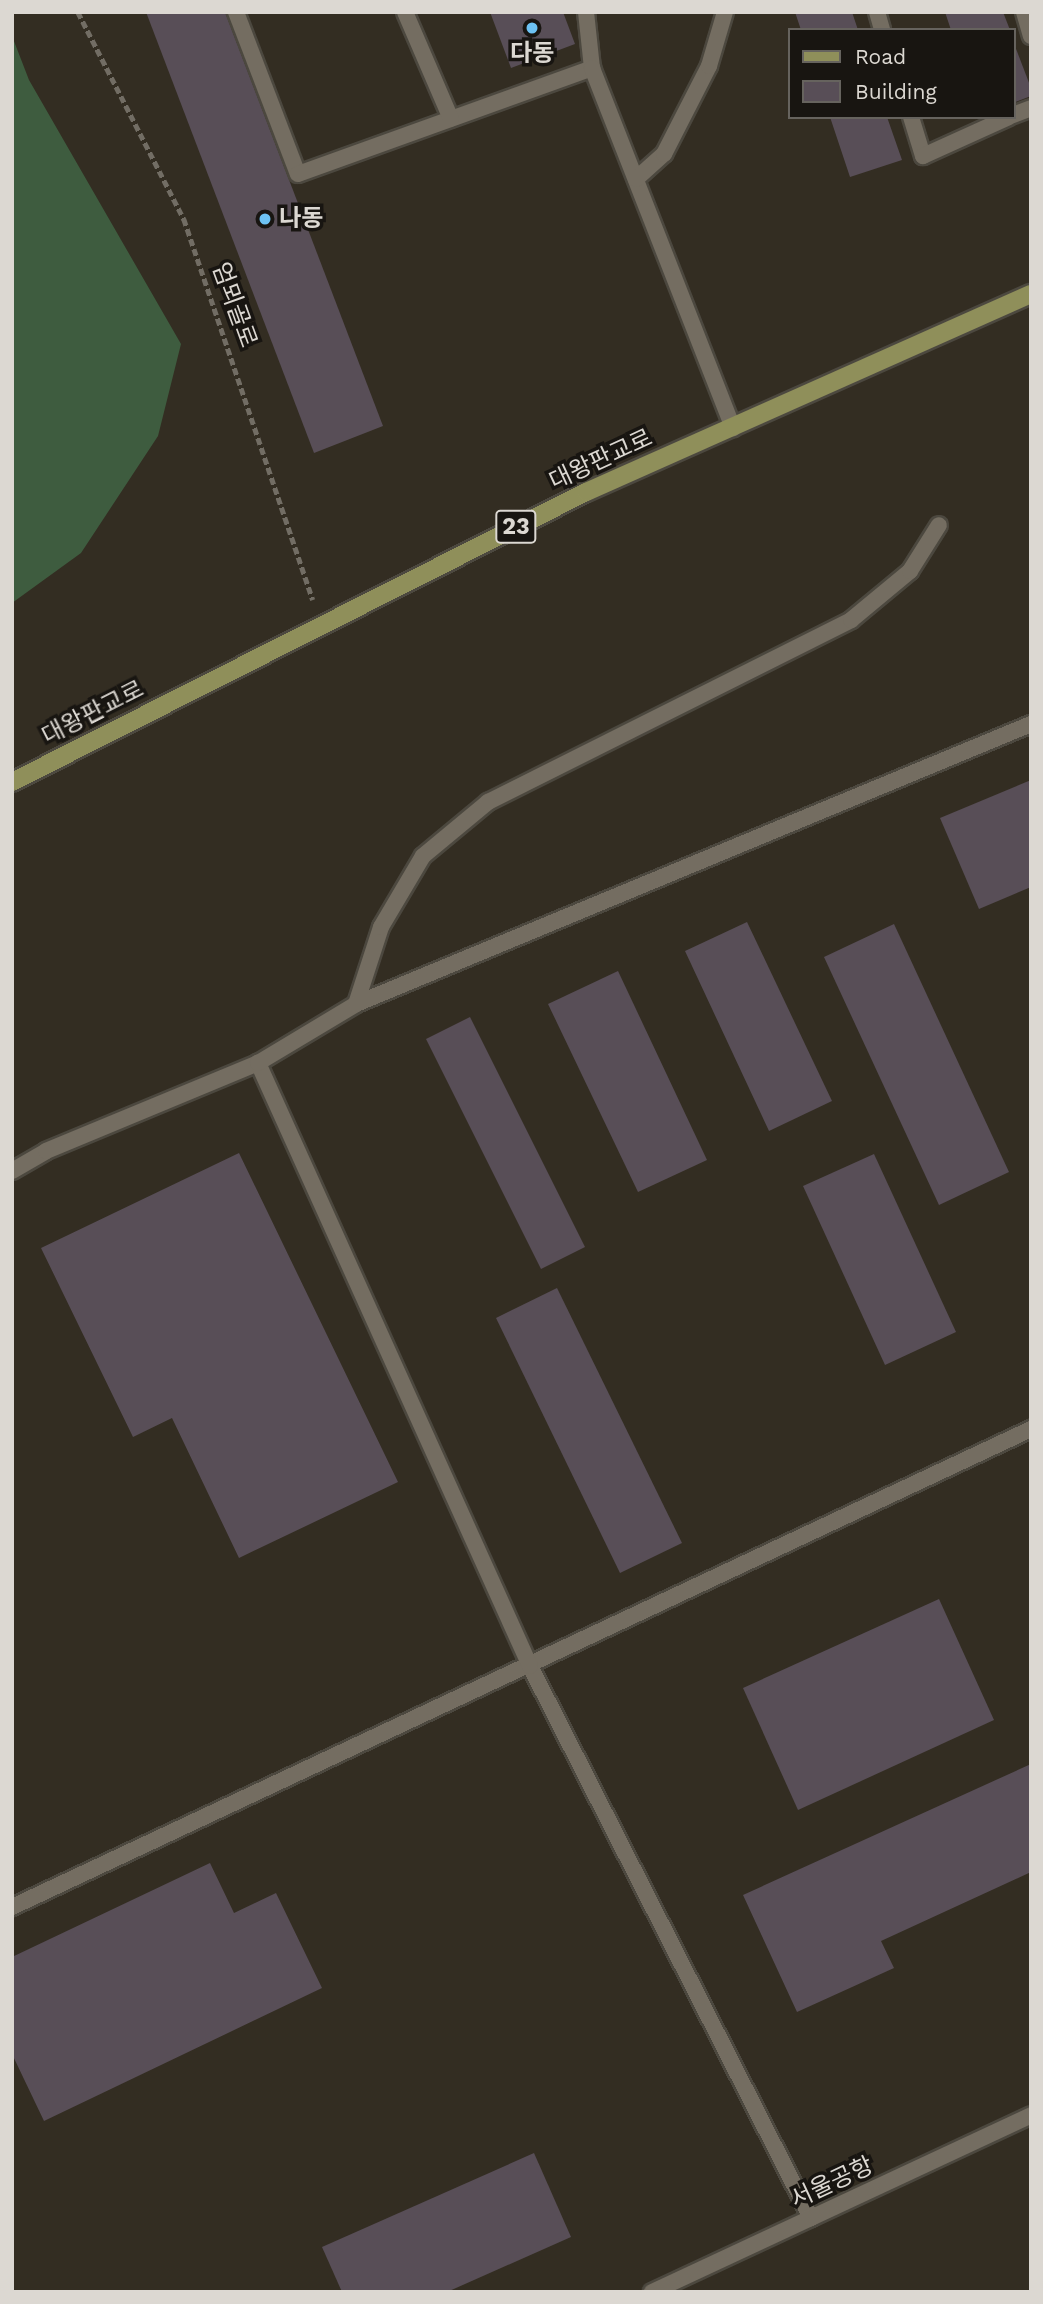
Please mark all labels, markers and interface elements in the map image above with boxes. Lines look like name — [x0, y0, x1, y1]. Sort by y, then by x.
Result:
marker: 다동 — [524, 20, 540, 36]
legend — [788, 28, 1015, 119]
place label: 다동 — [510, 40, 554, 68]
text: Road — [855, 44, 906, 69]
text: Building — [855, 79, 937, 104]
place label: 나동 — [279, 205, 323, 233]
marker: 나동 — [257, 211, 273, 227]
street label: 엄뫼골로 — [205, 259, 263, 351]
street label: 대왕판교로 — [545, 424, 657, 496]
road number: 23 — [495, 508, 537, 547]
street label: 대왕판교로 — [37, 675, 149, 751]
street label: 서울공항 — [786, 2151, 878, 2215]

